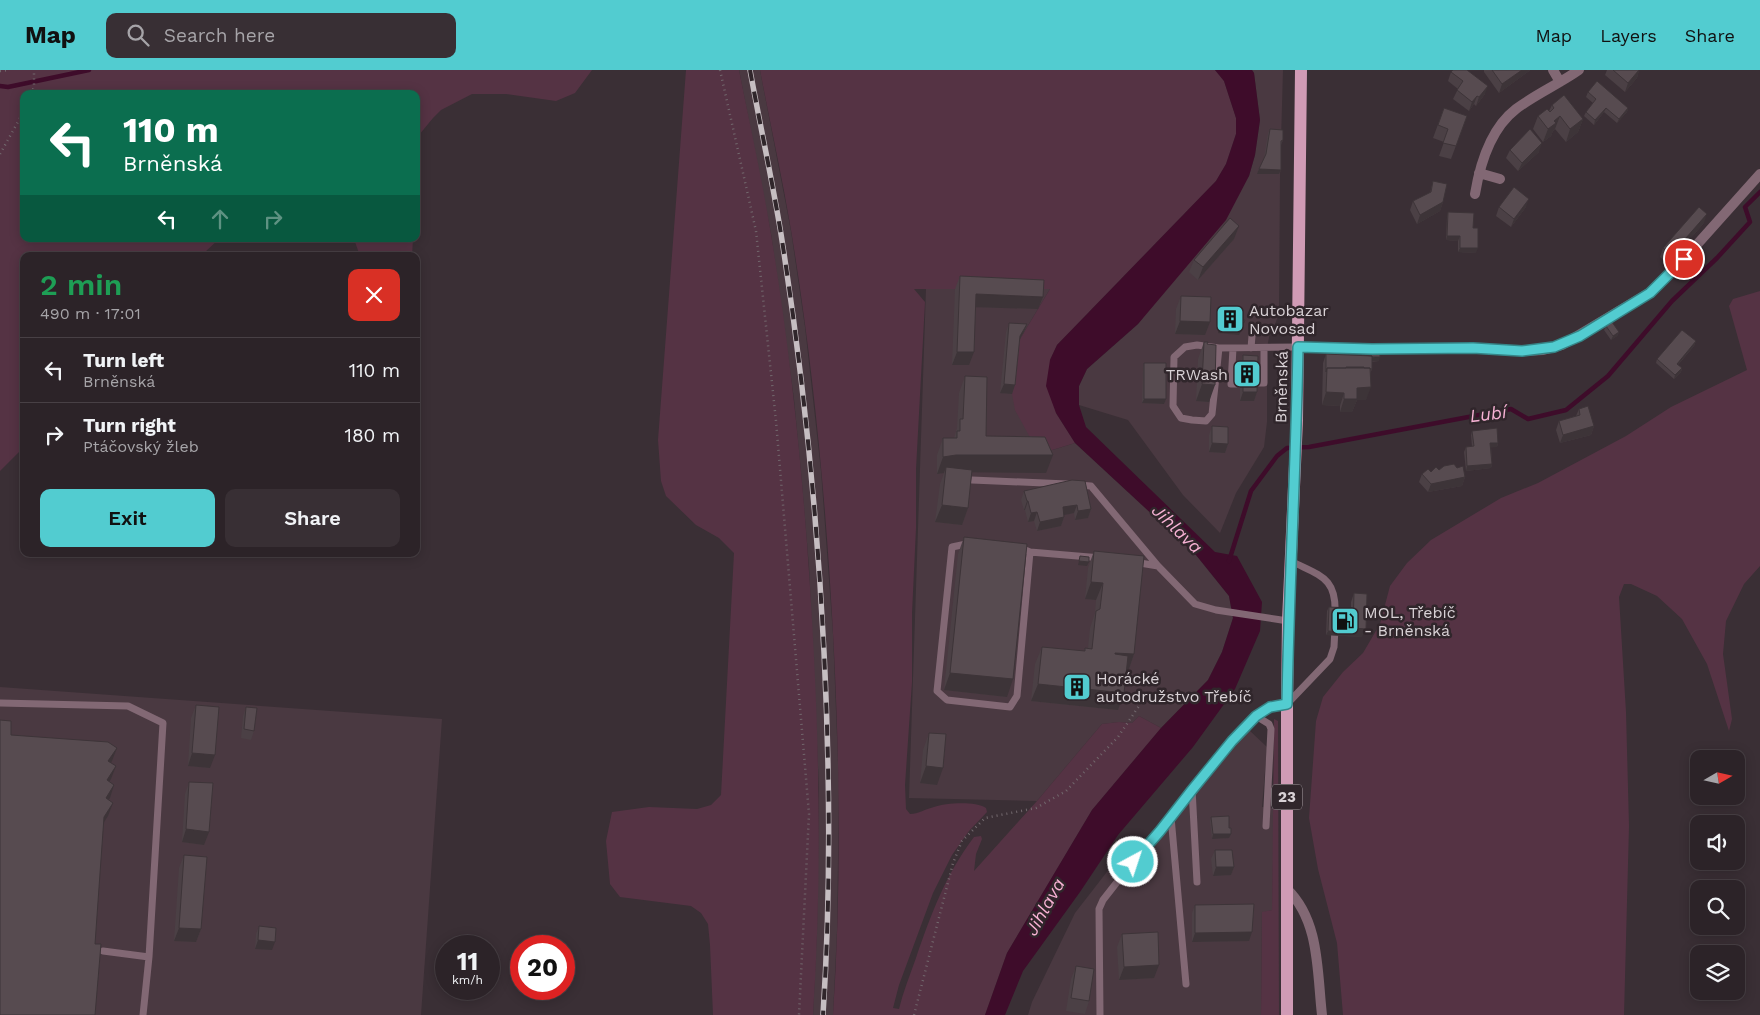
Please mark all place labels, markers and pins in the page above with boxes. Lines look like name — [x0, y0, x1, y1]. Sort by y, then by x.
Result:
pin — [1663, 238, 1705, 280]
place label: Autobazar Novosad — [1249, 301, 1329, 338]
building icon: Autobazar Novosad — [1215, 304, 1245, 334]
building icon: TRWash — [1232, 359, 1262, 389]
place label: TRWash — [1166, 365, 1228, 384]
place label: MOL, Třebíč - Brněnská — [1364, 603, 1456, 640]
fuel station icon: MOL, Třebíč - Brněnská — [1330, 606, 1360, 636]
place label: Horácké autodružstvo Třebíč — [1096, 669, 1252, 706]
building icon: Horácké autodružstvo Třebíč — [1062, 672, 1092, 702]

